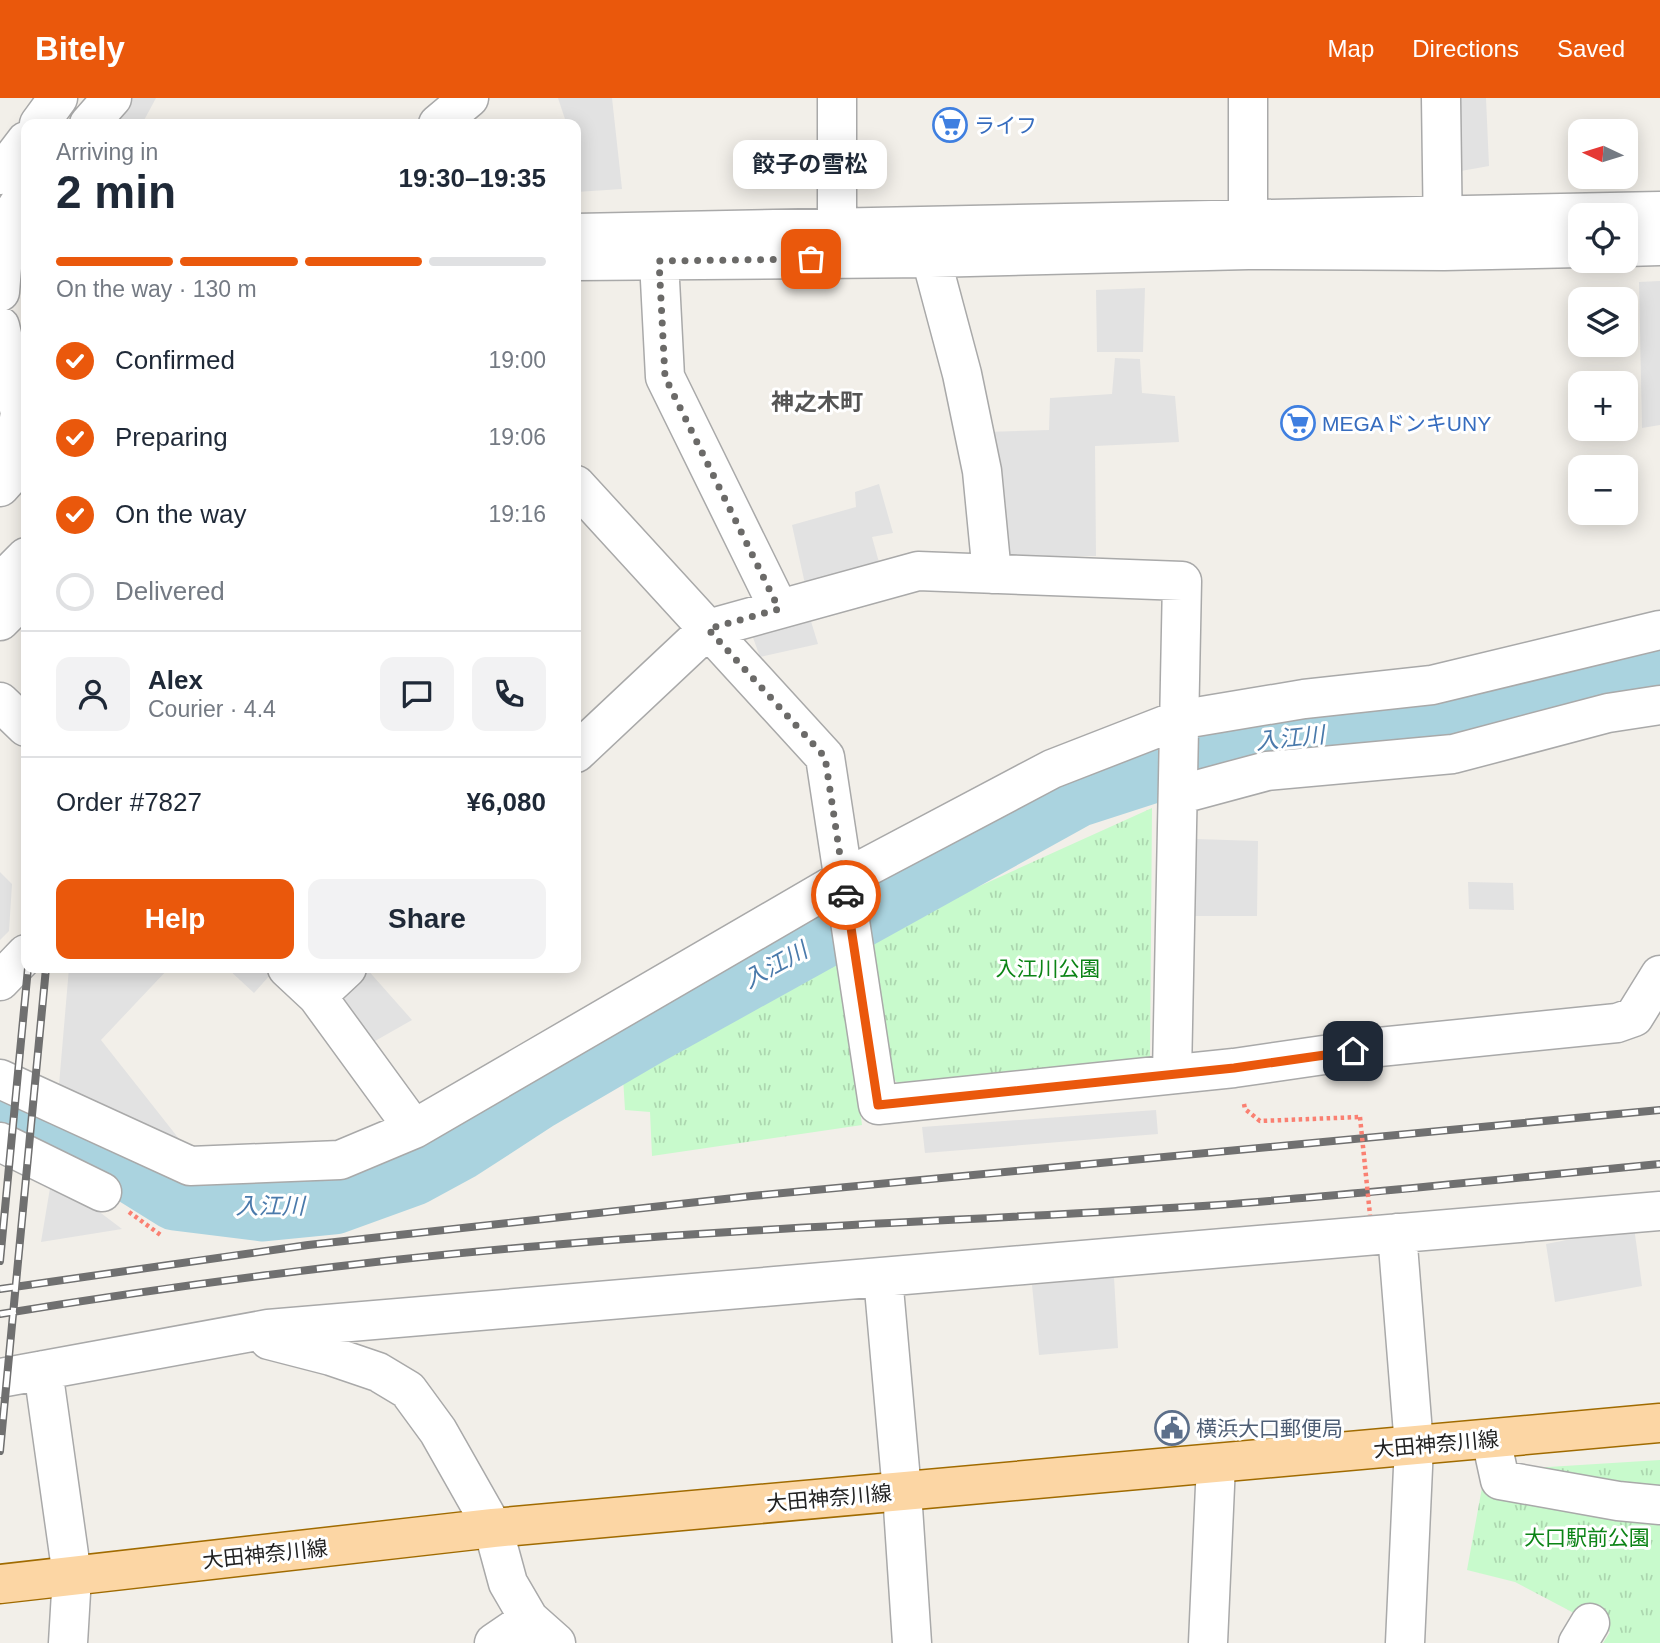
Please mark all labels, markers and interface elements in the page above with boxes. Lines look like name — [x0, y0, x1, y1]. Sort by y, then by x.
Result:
text: Bitely — [35, 30, 125, 67]
text: Map — [1328, 35, 1374, 62]
text: Directions — [1412, 35, 1519, 62]
text: Saved — [1557, 35, 1625, 62]
supermarket icon: ライフ — [931, 106, 969, 144]
place label: ライフ — [974, 114, 1037, 137]
north arrow — [1568, 119, 1638, 189]
map controls — [1568, 119, 1638, 525]
text: Arriving in — [56, 139, 158, 165]
callout: 餃子の雪松 — [734, 140, 888, 189]
text: 餃子の雪松 — [753, 151, 868, 177]
text: 19:30–19:35 — [399, 163, 546, 193]
text: 2 min — [56, 166, 176, 218]
button: locate — [1568, 203, 1638, 273]
pin — [781, 229, 841, 289]
icon: bag — [792, 240, 830, 278]
text: On the way · 130 m — [56, 276, 257, 302]
button: layers — [1568, 287, 1638, 357]
icon: check — [56, 342, 94, 380]
text: Confirmed — [115, 345, 235, 375]
text: 19:00 — [488, 347, 546, 373]
button: + — [1568, 371, 1638, 441]
district label: 神之木町 — [771, 389, 863, 415]
supermarket icon: MEGAドンキUNY — [1279, 404, 1317, 442]
place label: MEGAドンキUNY — [1322, 412, 1491, 435]
icon: check — [56, 419, 94, 457]
text: Preparing — [115, 422, 228, 452]
text: 19:06 — [488, 424, 546, 450]
button: − — [1568, 455, 1638, 525]
icon: check — [56, 496, 94, 534]
text: On the way — [115, 499, 247, 529]
text: 19:16 — [488, 501, 546, 527]
text: Delivered — [115, 576, 225, 606]
button: person — [56, 657, 130, 731]
button: chat — [380, 657, 454, 731]
button: phone — [472, 657, 546, 731]
text: Alex — [148, 665, 203, 695]
text: Courier · 4.4 — [148, 696, 276, 722]
water label: 入江川 — [1254, 721, 1329, 755]
text: Order #7827 — [56, 787, 202, 817]
text: ¥6,080 — [466, 787, 546, 817]
courier — [811, 860, 881, 930]
icon: car — [827, 876, 865, 914]
button: Help — [56, 879, 294, 959]
button: Share — [308, 879, 546, 959]
water label: 入江川 — [739, 935, 814, 993]
park label: 入江川公園 — [996, 957, 1101, 980]
pin — [1323, 1021, 1383, 1081]
icon: home — [1334, 1032, 1372, 1070]
water label: 入江川 — [236, 1193, 308, 1219]
public building icon: 横浜大口郵便局 — [1153, 1409, 1191, 1447]
place label: 横浜大口郵便局 — [1196, 1417, 1343, 1440]
street label: 大田神奈川線 — [1372, 1427, 1500, 1461]
street label: 大田神奈川線 — [765, 1481, 893, 1515]
park label: 大口駅前公園 — [1524, 1526, 1650, 1549]
street label: 大田神奈川線 — [201, 1536, 329, 1572]

